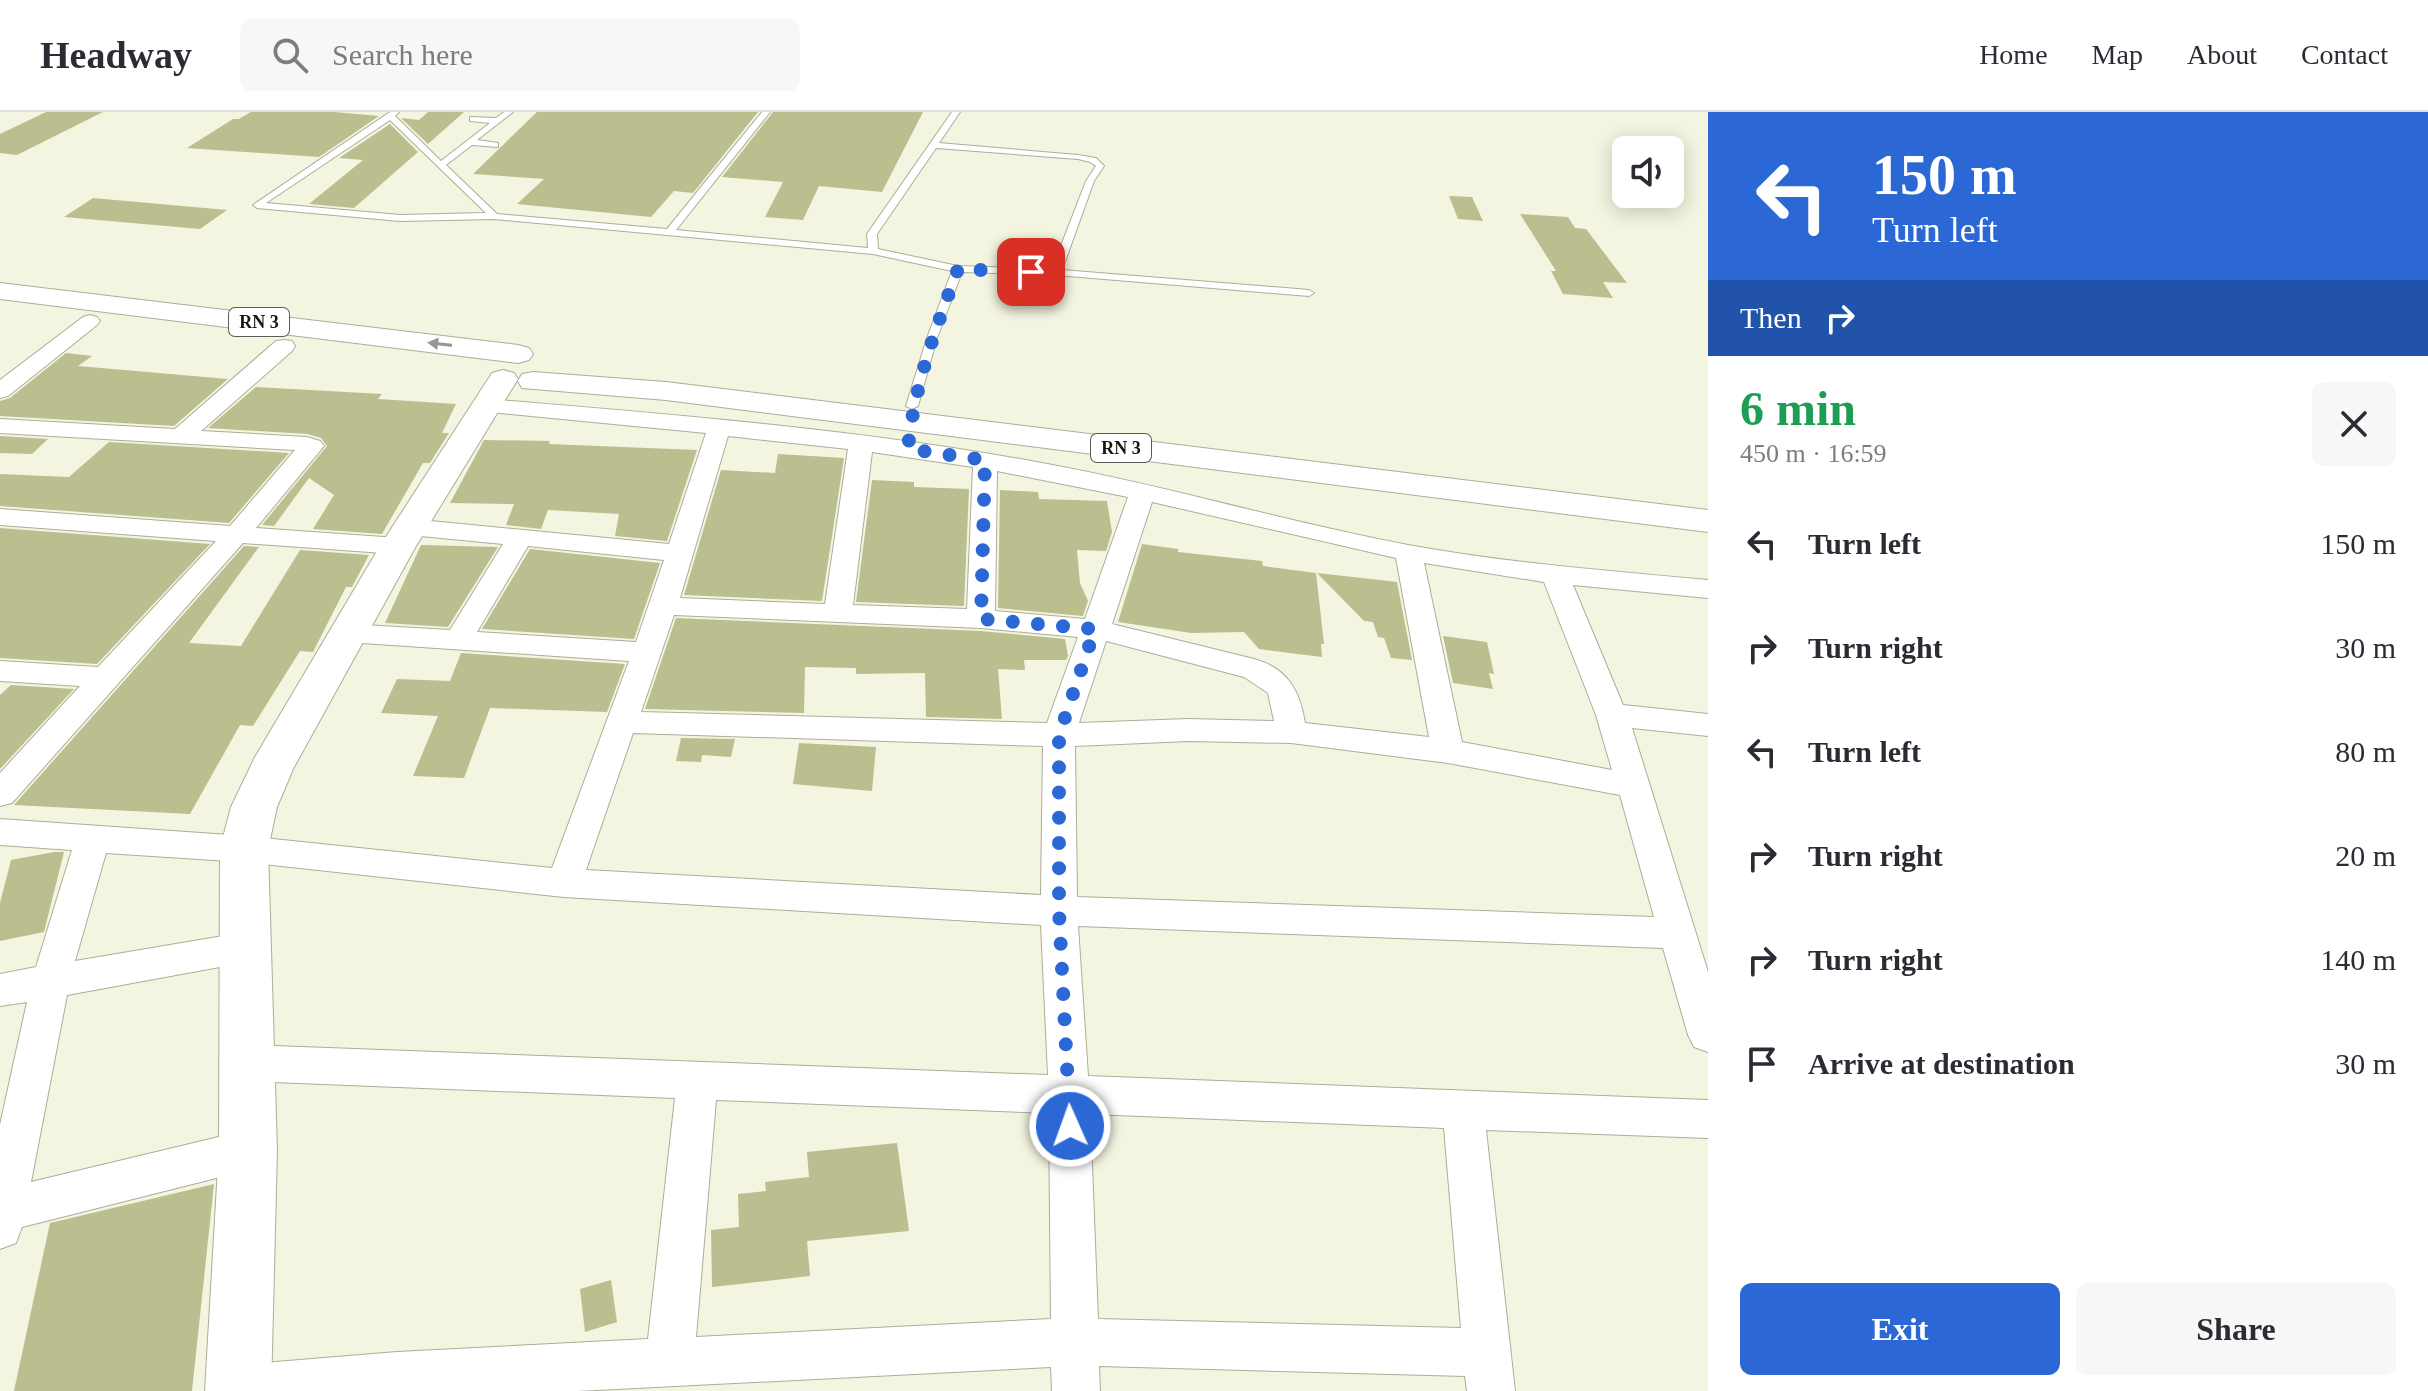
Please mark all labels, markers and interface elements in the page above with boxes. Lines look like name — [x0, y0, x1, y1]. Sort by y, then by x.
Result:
search box — [240, 19, 800, 91]
icon: search — [268, 33, 312, 77]
text: Headway — [40, 34, 192, 76]
text: Search here — [332, 38, 473, 71]
text: Home — [1979, 39, 2048, 70]
text: Map — [2092, 39, 2143, 70]
text: About — [2187, 39, 2257, 70]
text: Contact — [2301, 39, 2388, 70]
map controls — [1612, 136, 1684, 208]
button: sound — [1612, 136, 1684, 208]
icon: left — [1740, 144, 1844, 248]
text: 150 m — [1872, 144, 2017, 206]
text: Turn left — [1872, 210, 1998, 250]
pin — [997, 238, 1065, 306]
icon: arrive — [1009, 250, 1053, 294]
icon: right — [1818, 296, 1862, 340]
text: Then — [1740, 301, 1802, 334]
road number: RN 3 — [229, 308, 289, 336]
one-way arrow — [427, 338, 452, 351]
text: 6 min — [1740, 382, 1856, 435]
button: close — [2312, 382, 2396, 466]
road number: RN 3 — [1091, 434, 1151, 462]
text: 450 m · 16:59 — [1740, 439, 1887, 468]
icon: left — [1740, 522, 1784, 566]
text: Turn left — [1808, 527, 1921, 560]
text: 150 m — [2320, 527, 2396, 560]
icon: right — [1740, 626, 1784, 670]
text: Turn right — [1808, 631, 1943, 664]
text: 30 m — [2335, 631, 2396, 664]
icon: left — [1740, 730, 1784, 774]
text: Turn left — [1808, 735, 1921, 768]
text: 80 m — [2335, 735, 2396, 768]
icon: right — [1740, 834, 1784, 878]
text: Turn right — [1808, 839, 1943, 872]
text: 20 m — [2335, 839, 2396, 872]
icon: right — [1740, 938, 1784, 982]
text: Turn right — [1808, 943, 1943, 976]
text: 140 m — [2320, 943, 2396, 976]
icon: arrive — [1740, 1042, 1784, 1086]
text: Arrive at destination — [1808, 1047, 2075, 1080]
text: 30 m — [2335, 1047, 2396, 1080]
position arrow — [1028, 1084, 1112, 1168]
button: Exit — [1740, 1283, 2060, 1375]
button: Share — [2076, 1283, 2396, 1375]

